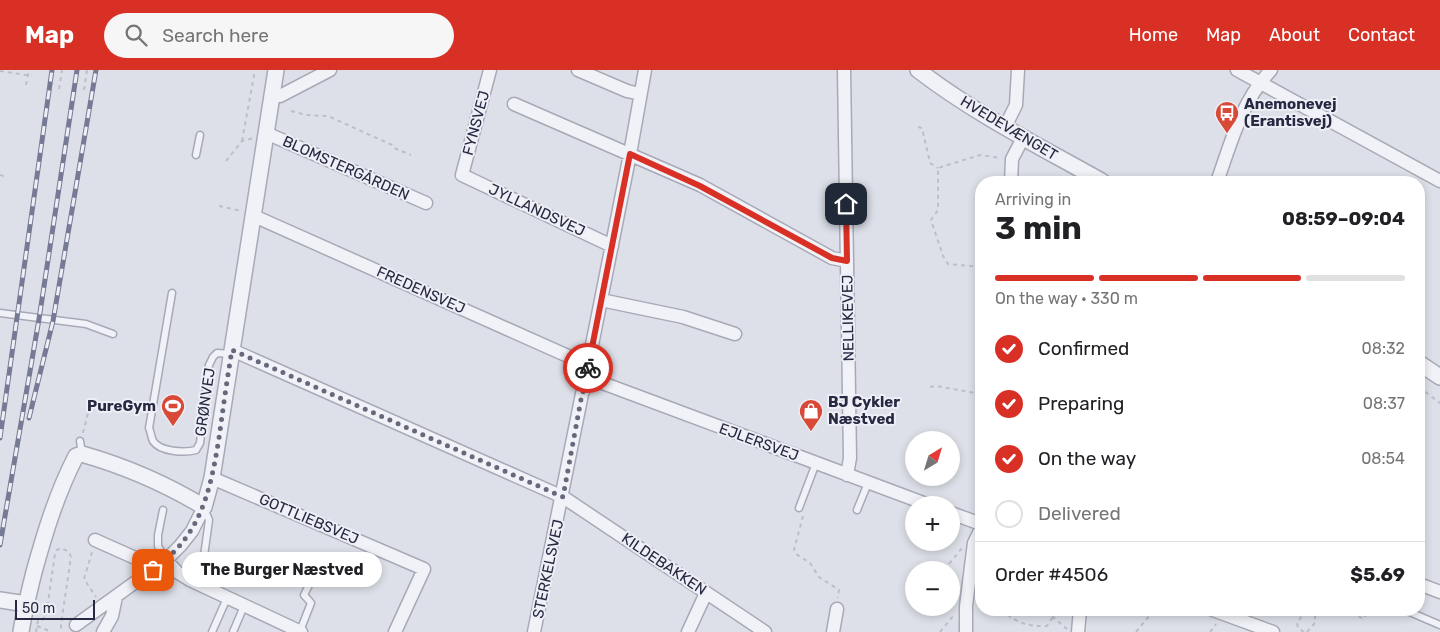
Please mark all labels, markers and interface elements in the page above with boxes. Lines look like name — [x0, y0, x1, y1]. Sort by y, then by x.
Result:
search box — [104, 13, 454, 58]
text: Map — [25, 21, 74, 49]
icon: search — [122, 21, 150, 49]
text: Search here — [162, 24, 269, 47]
text: Home — [1129, 24, 1178, 46]
text: Map — [1206, 24, 1241, 46]
text: About — [1269, 24, 1320, 46]
text: Contact — [1348, 24, 1415, 46]
street label: FYNSVEJ — [459, 89, 493, 157]
street label: HVEDEVÆNGET — [957, 92, 1061, 164]
place label: Anemonevej (Erantisvej) — [1244, 95, 1337, 130]
bus stop icon: Anemonevej (Erantisvej) — [1214, 100, 1240, 134]
street label: BLOMSTERGÅRDEN — [280, 132, 412, 204]
street label: JYLLANDSVEJ — [486, 180, 588, 240]
pin — [825, 183, 867, 225]
icon: home — [832, 190, 860, 218]
text: Arriving in — [995, 190, 1071, 209]
text: 08:59–09:04 — [1282, 207, 1405, 230]
text: 3 min — [995, 209, 1082, 247]
street label: FREDENSVEJ — [374, 262, 468, 318]
street label: NELLIKEVEJ — [838, 274, 858, 362]
text: On the way · 330 m — [995, 289, 1138, 308]
icon: check — [995, 335, 1023, 363]
text: Confirmed — [1038, 337, 1129, 360]
text: 08:32 — [1362, 339, 1405, 358]
courier — [563, 343, 613, 393]
icon: bike — [574, 354, 602, 382]
street label: GRØNVEJ — [191, 367, 219, 437]
icon: check — [995, 390, 1023, 418]
text: Preparing — [1038, 392, 1124, 415]
sports icon: PureGym — [160, 393, 186, 427]
place label: BJ Cykler Næstved — [828, 393, 900, 428]
text: 08:37 — [1363, 394, 1405, 413]
place label: PureGym — [87, 397, 156, 415]
shop icon: BJ Cykler Næstved — [798, 398, 824, 432]
street label: EJLERSVEJ — [717, 419, 801, 465]
north arrow — [905, 431, 960, 486]
map controls — [905, 431, 960, 616]
icon: check — [995, 445, 1023, 473]
text: On the way — [1038, 447, 1136, 470]
text: 08:54 — [1361, 449, 1405, 468]
street label: GOTTLIEBSVEJ — [256, 490, 362, 548]
button: + — [905, 496, 960, 551]
text: Delivered — [1038, 502, 1121, 525]
street label: STERKELSVEJ — [529, 518, 567, 620]
street label: KILDEBAKKEN — [618, 529, 710, 599]
pin — [132, 549, 174, 591]
callout: The Burger Næstved — [183, 552, 383, 588]
icon: bag — [139, 556, 167, 584]
text: The Burger Næstved — [200, 560, 364, 579]
button: − — [905, 561, 960, 616]
text: Order #4506 — [995, 563, 1108, 586]
text: $5.69 — [1350, 563, 1405, 586]
scale bar — [15, 597, 95, 620]
text: 50 m — [22, 600, 55, 617]

